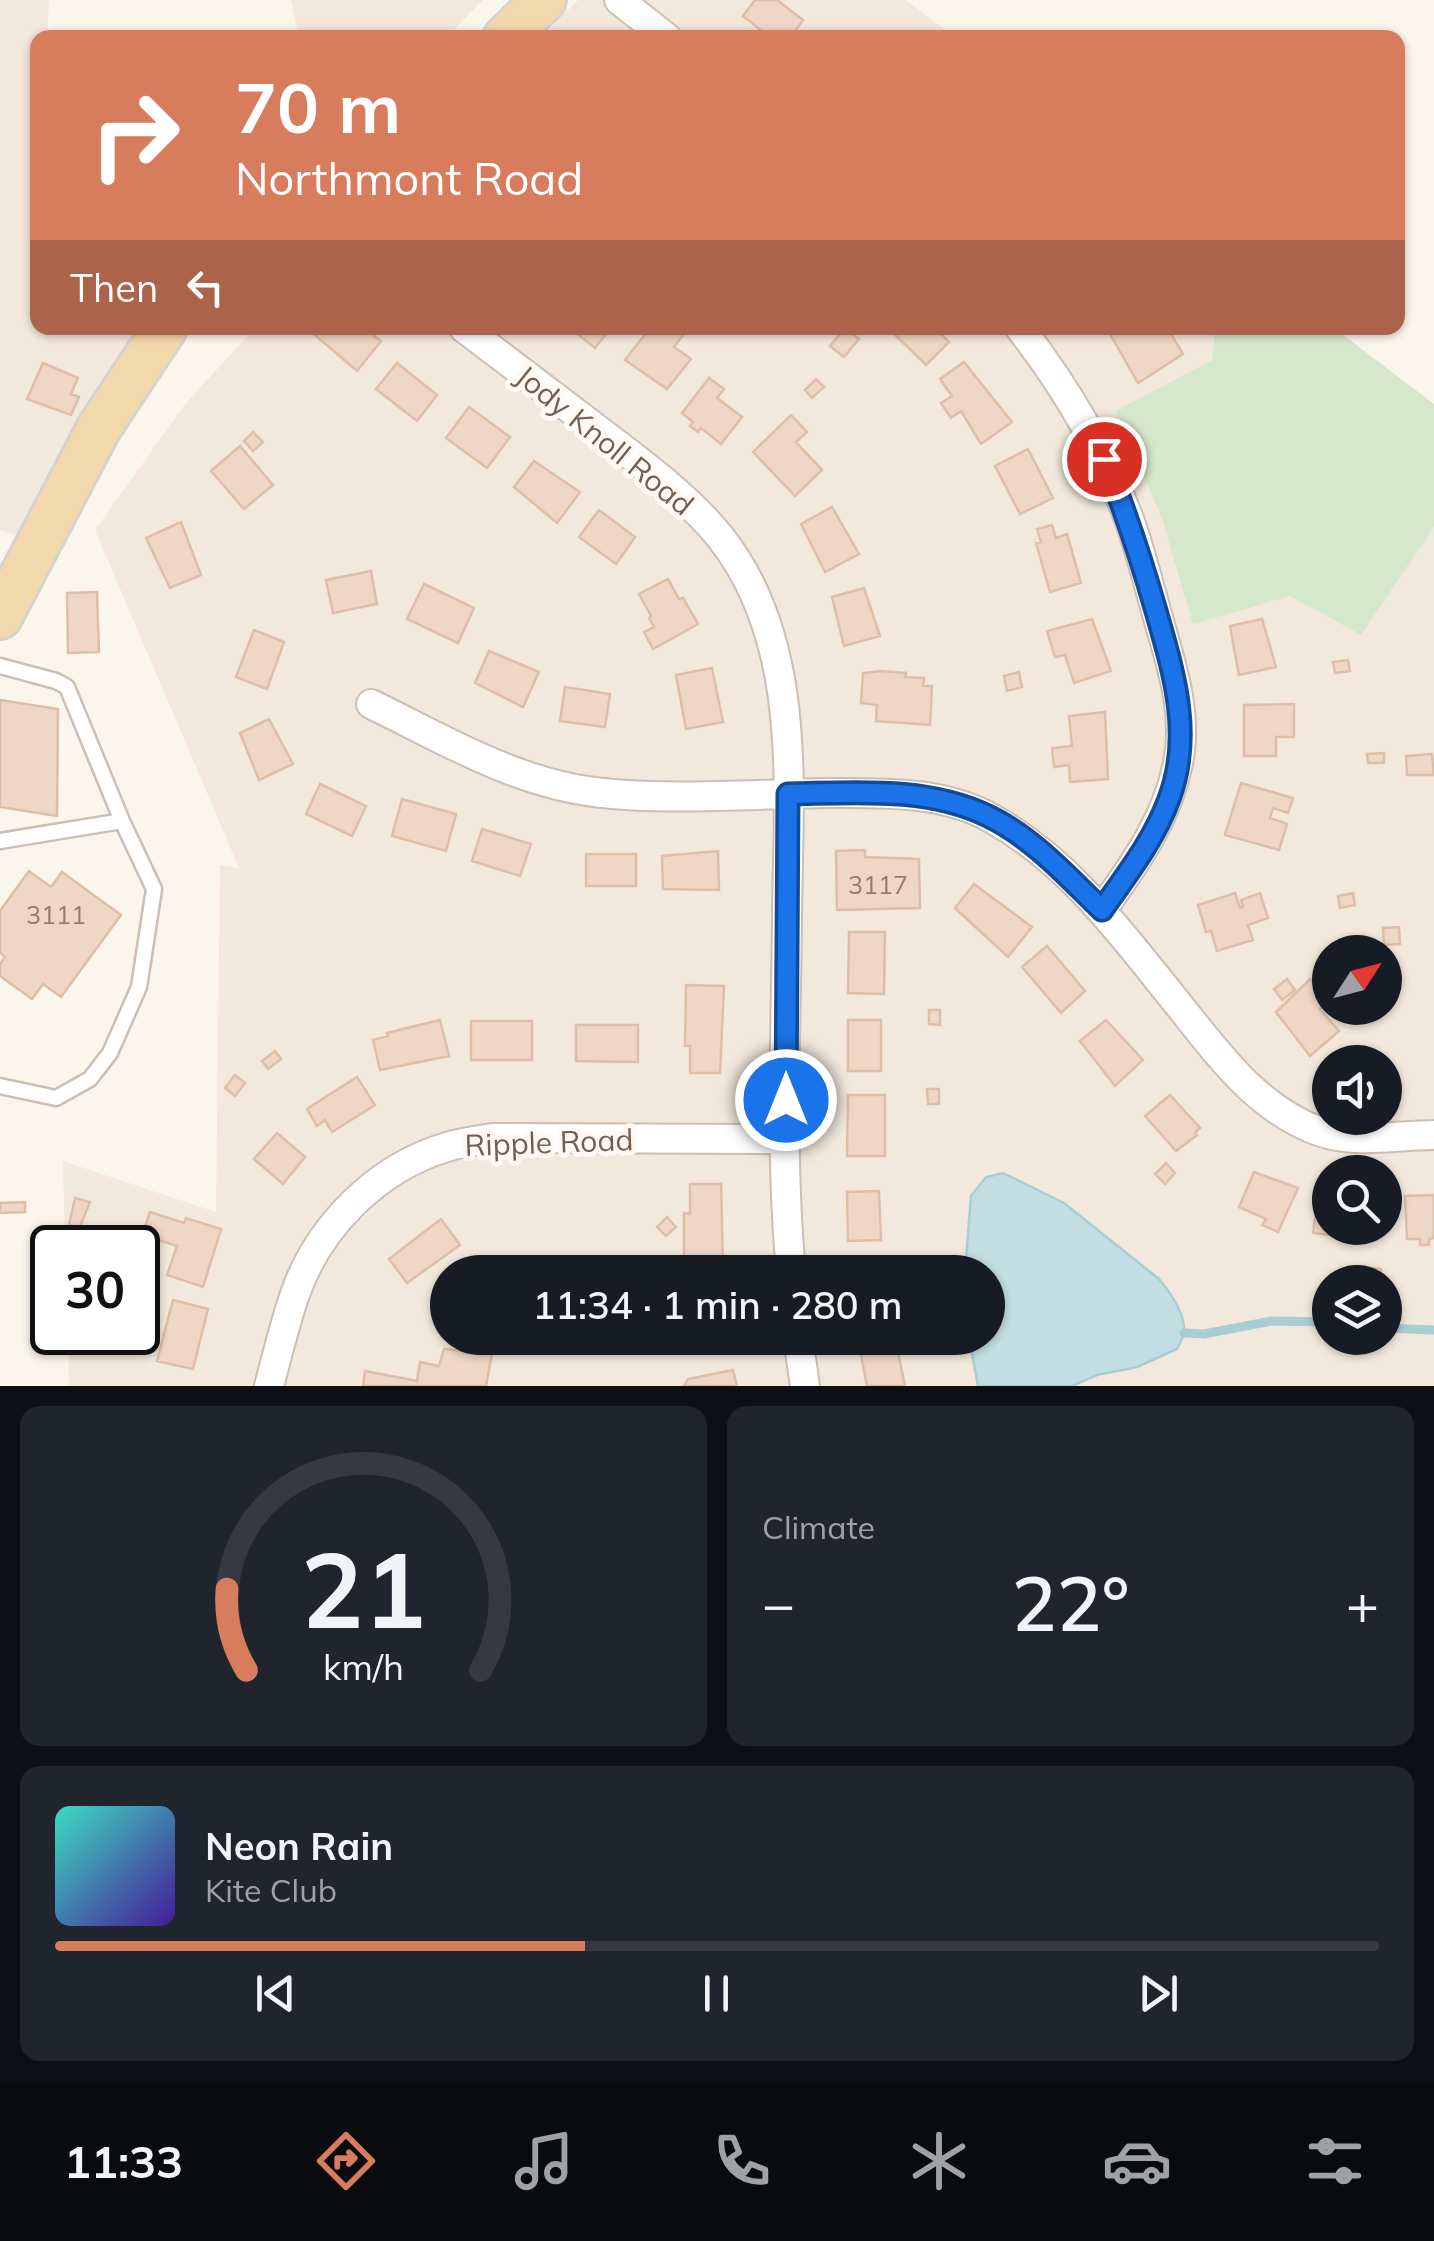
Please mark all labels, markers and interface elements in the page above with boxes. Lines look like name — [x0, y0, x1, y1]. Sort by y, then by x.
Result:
text: 70 m — [235, 63, 401, 151]
icon: right — [70, 70, 200, 200]
text: Northmont Road — [235, 150, 583, 206]
icon: left — [178, 260, 233, 315]
text: Then — [70, 264, 158, 312]
street label: Jody Knoll Road — [508, 357, 702, 523]
pin — [1062, 417, 1147, 502]
icon: arrive — [1077, 432, 1132, 487]
house number: 3117 — [848, 869, 908, 900]
house number: 3111 — [26, 899, 86, 930]
north arrow — [1312, 935, 1402, 1025]
map controls — [1312, 935, 1402, 1355]
button: sound — [1312, 1045, 1402, 1135]
position arrow — [734, 1048, 838, 1152]
street label: Ripple Road — [464, 1120, 634, 1164]
button: search — [1312, 1155, 1402, 1245]
speed limit sign: 30 — [30, 1225, 160, 1355]
button: layers — [1312, 1265, 1402, 1355]
text: 11:34 · 1 min · 280 m — [532, 1281, 903, 1329]
text: Climate — [762, 1507, 875, 1547]
text: 21 — [301, 1523, 426, 1654]
text: 22° — [1011, 1556, 1130, 1650]
text: − — [762, 1569, 795, 1638]
text: + — [1346, 1569, 1379, 1638]
text: km/h — [323, 1644, 404, 1689]
text: Neon Rain — [205, 1822, 393, 1870]
text: Kite Club — [205, 1870, 337, 1910]
icon: previous — [248, 1966, 303, 2021]
icon: pause — [689, 1966, 744, 2021]
icon: next — [1131, 1966, 1186, 2021]
icon: directions — [311, 2126, 381, 2196]
icon: music — [509, 2126, 579, 2196]
icon: phone — [707, 2126, 777, 2196]
icon: climate — [904, 2126, 974, 2196]
icon: car — [1102, 2126, 1172, 2196]
icon: filters — [1300, 2126, 1370, 2196]
text: 11:33 — [64, 2133, 183, 2189]

